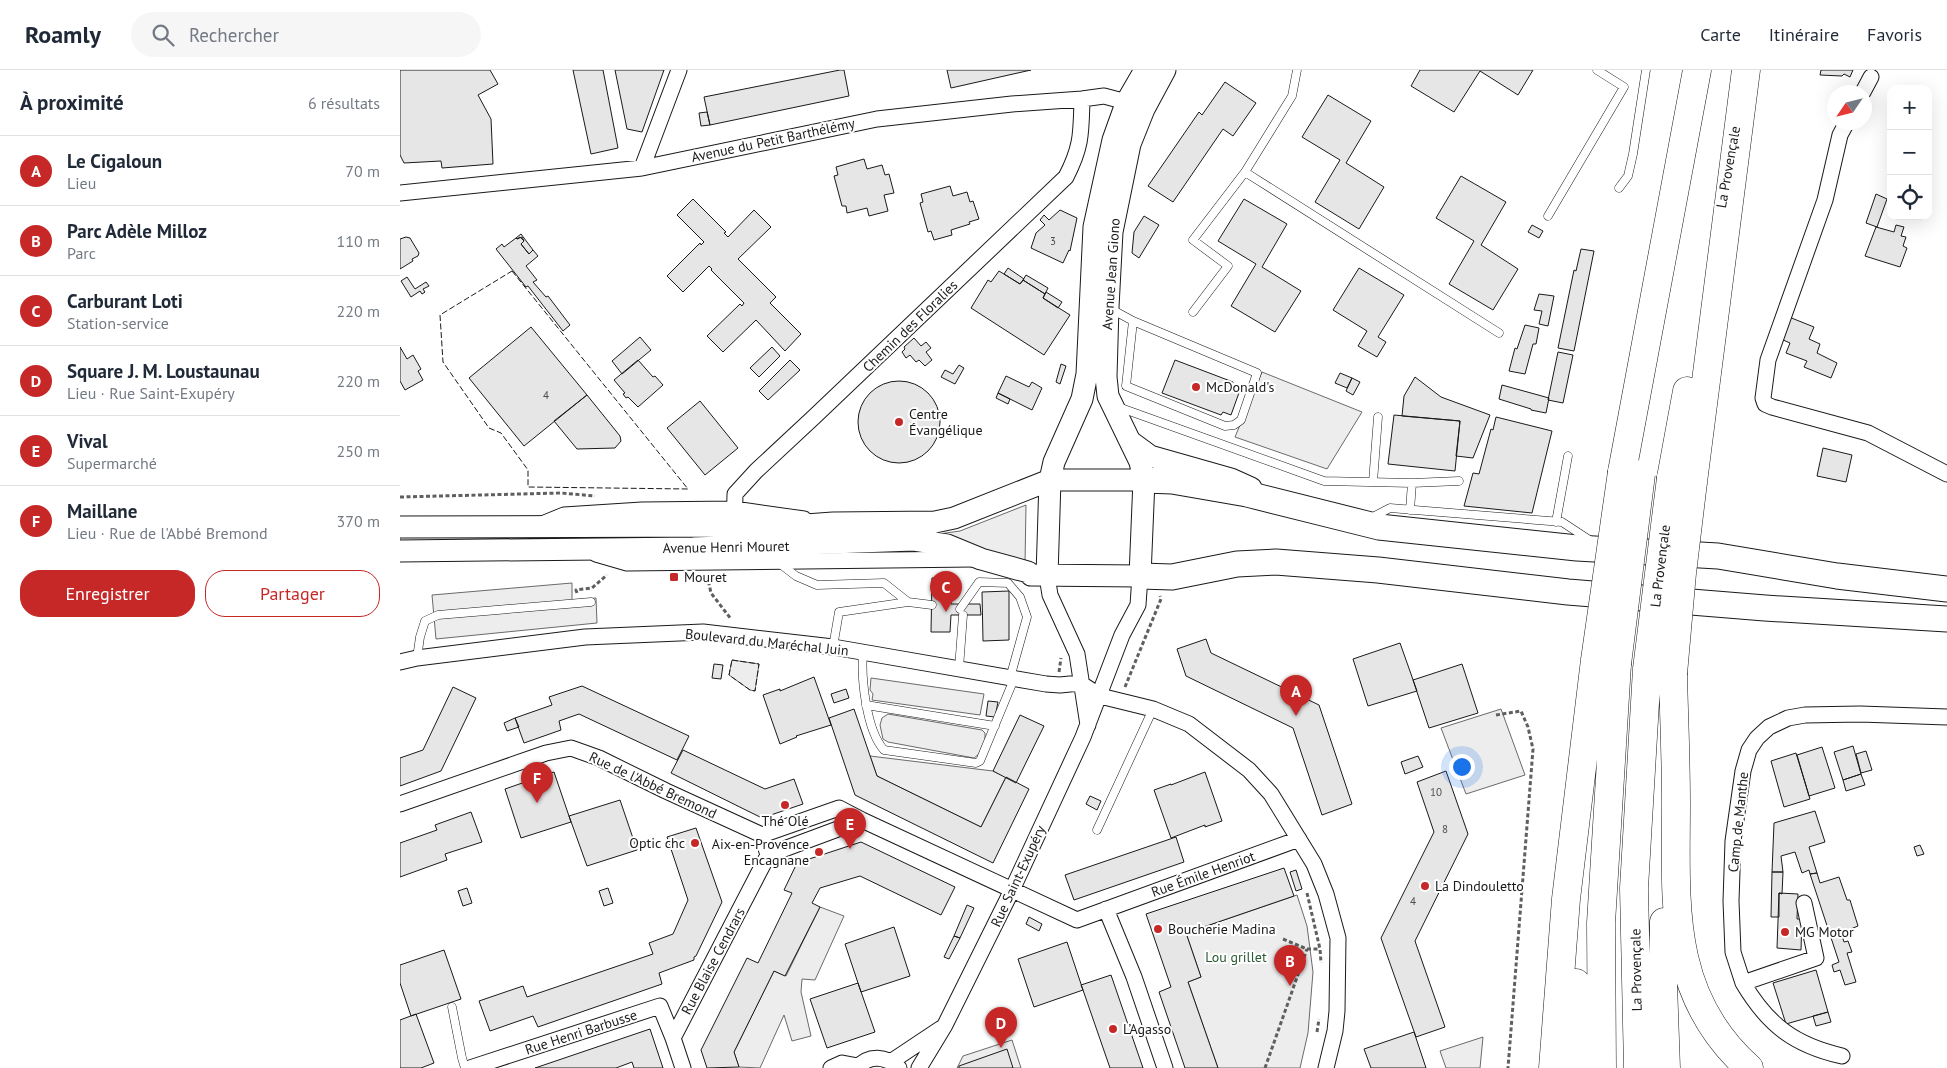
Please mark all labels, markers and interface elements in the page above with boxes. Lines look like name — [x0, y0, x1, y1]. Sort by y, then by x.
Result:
search box — [131, 12, 481, 57]
text: Roamly — [25, 19, 101, 50]
icon: search — [149, 21, 177, 49]
text: Rechercher — [189, 23, 279, 47]
text: Carte — [1700, 23, 1741, 46]
text: Itinéraire — [1769, 23, 1839, 46]
text: Favoris — [1867, 23, 1922, 46]
north arrow — [1827, 85, 1872, 130]
map controls — [1887, 85, 1932, 220]
button: + — [1887, 85, 1932, 130]
text: À proximité — [20, 89, 124, 116]
text: 6 résultats — [308, 93, 380, 113]
street label: Avenue du Petit Barthélémy — [690, 114, 857, 166]
street label: La Provençale — [1712, 125, 1744, 209]
button: − — [1887, 130, 1932, 175]
text: Le Cigaloun — [67, 149, 162, 173]
text: A — [31, 161, 41, 181]
text: 70 m — [345, 161, 380, 181]
text: Lieu — [67, 173, 96, 193]
button: locate — [1887, 175, 1932, 220]
street label: Avenue Jean Giono — [1098, 218, 1124, 330]
text: Parc Adèle Milloz — [67, 219, 207, 243]
text: B — [31, 231, 41, 251]
text: 110 m — [337, 231, 380, 251]
house number: 3 — [1050, 234, 1056, 248]
text: Parc — [67, 243, 96, 263]
street label: Chemin des Floralies — [859, 276, 961, 376]
text: Carburant Loti — [67, 289, 183, 313]
text: C — [32, 301, 40, 321]
text: 220 m — [337, 301, 380, 321]
text: Station-service — [67, 313, 169, 333]
text: Square J. M. Loustaunau — [67, 359, 260, 383]
text: D — [31, 371, 41, 391]
text: 220 m — [337, 371, 380, 391]
place label: McDonald's — [1206, 378, 1274, 396]
marker: McDonald's — [1190, 381, 1202, 393]
text: Lieu · Rue Saint-Exupéry — [67, 383, 235, 403]
house number: 4 — [543, 388, 549, 402]
place label: Centre Évangélique — [909, 405, 983, 439]
marker: Centre Évangélique — [893, 416, 905, 428]
text: Vival — [67, 429, 108, 453]
text: E — [32, 441, 40, 461]
text: 250 m — [337, 441, 380, 461]
text: Supermarché — [67, 453, 157, 473]
text: Maillane — [67, 499, 137, 523]
text: F — [32, 511, 40, 531]
text: 370 m — [337, 511, 380, 531]
text: Lieu · Rue de l'Abbé Bremond — [67, 523, 268, 543]
street label: La Provençale — [1646, 524, 1674, 608]
street label: Avenue Henri Mouret — [663, 537, 790, 557]
place label: Mouret — [684, 568, 727, 586]
button: Enregistrer — [20, 570, 195, 617]
button: Partager — [205, 570, 380, 617]
marker: Mouret — [668, 571, 680, 583]
pin: C — [930, 571, 962, 612]
street label: Boulevard du Maréchal Juin — [684, 624, 850, 660]
pin: A — [1280, 675, 1312, 716]
street label: Rue de l'Abbé Bremond — [586, 748, 720, 822]
your location — [1449, 754, 1475, 780]
pin: F — [521, 762, 553, 803]
street label: Camp de Manthe — [1724, 771, 1752, 873]
house number: 10 — [1430, 785, 1442, 799]
marker: Thé Olé — [779, 799, 791, 811]
pin: E — [834, 808, 866, 849]
place label: Thé Olé — [761, 812, 809, 830]
street label: Rue Saint-Exupéry — [987, 822, 1050, 930]
house number: 8 — [1442, 822, 1448, 836]
place label: Optic chc — [629, 834, 685, 852]
place label: Aix-en-Provence Encagnane — [712, 835, 809, 869]
marker: Optic chc — [689, 837, 701, 849]
marker: Aix-en-Provence Encagnane — [813, 846, 825, 858]
street label: Rue Émile Henriot — [1149, 847, 1258, 901]
place label: La Dindouletto — [1435, 877, 1524, 895]
marker: La Dindouletto — [1419, 880, 1431, 892]
house number: 4 — [1410, 894, 1416, 908]
street label: Rue Blaise Cendrars — [677, 904, 749, 1018]
place label: Boucherie Madina — [1168, 920, 1276, 938]
marker: Boucherie Madina — [1152, 923, 1164, 935]
place label: MG Motor — [1795, 923, 1854, 941]
marker: MG Motor — [1779, 926, 1791, 938]
street label: La Provençale — [1626, 928, 1646, 1012]
pin: B — [1274, 945, 1306, 986]
park label: Lou grillet — [1205, 948, 1267, 966]
street label: Rue Henri Barbusse — [523, 1005, 639, 1059]
pin: D — [985, 1007, 1017, 1048]
place label: L’Agasso — [1123, 1020, 1171, 1038]
marker: L’Agasso — [1107, 1023, 1119, 1035]

